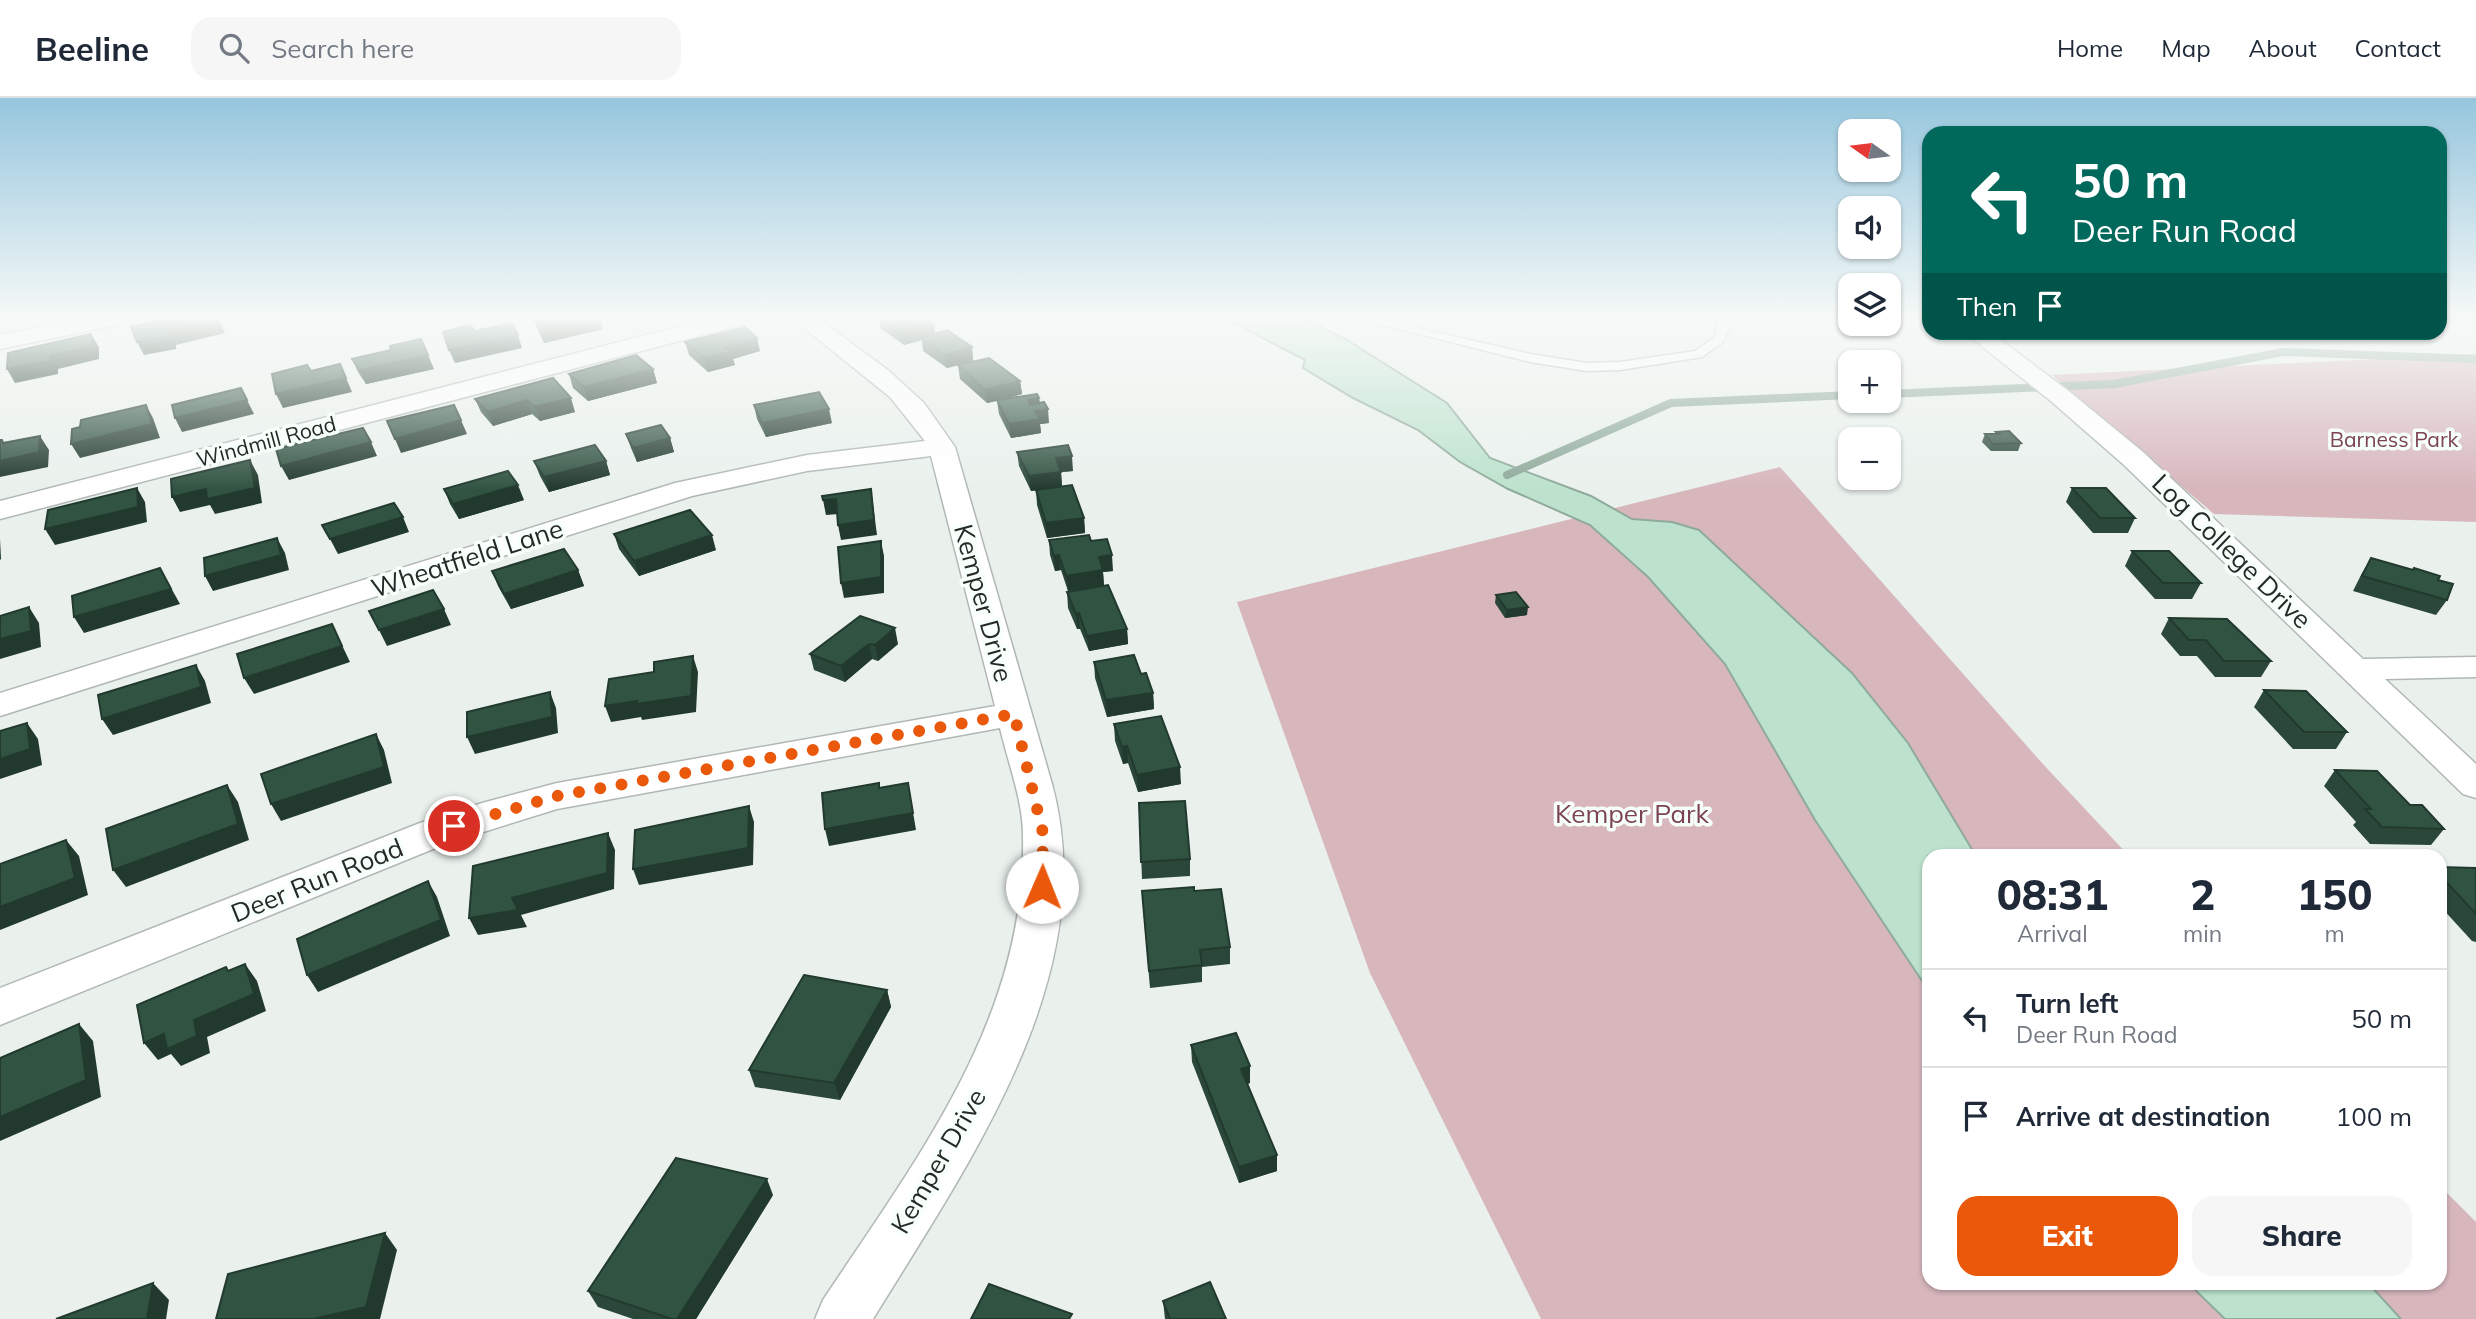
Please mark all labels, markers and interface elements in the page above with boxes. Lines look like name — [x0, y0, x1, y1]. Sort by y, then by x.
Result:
search box — [191, 17, 681, 80]
text: Beeline — [35, 28, 149, 69]
icon: search — [215, 29, 253, 67]
text: Search here — [271, 32, 414, 65]
text: Home — [2057, 33, 2123, 63]
text: Map — [2161, 33, 2211, 63]
text: About — [2249, 33, 2317, 63]
text: Contact — [2355, 33, 2441, 63]
north arrow — [1838, 119, 1900, 182]
map controls — [1838, 119, 1901, 490]
text: 50 m — [2072, 149, 2188, 210]
icon: left — [1957, 154, 2048, 245]
button: sound — [1838, 196, 1901, 259]
text: Deer Run Road — [2072, 210, 2297, 250]
button: layers — [1838, 273, 1901, 336]
icon: arrive — [2031, 287, 2069, 325]
text: Then — [1957, 290, 2017, 323]
button: + — [1838, 350, 1901, 413]
street label: Windmill Road — [193, 410, 339, 472]
park label: Barness Park — [2330, 426, 2459, 452]
button: − — [1838, 427, 1901, 490]
street label: Log College Drive — [2145, 467, 2319, 635]
street label: Wheatfield Lane — [367, 511, 567, 605]
street label: Kemper Drive — [947, 521, 1021, 685]
pin — [424, 796, 484, 856]
park label: Kemper Park — [1555, 797, 1710, 830]
icon: arrive — [435, 807, 473, 845]
street label: Deer Run Road — [226, 830, 408, 930]
position arrow — [1005, 850, 1079, 924]
text: 08:31 — [1997, 868, 2108, 921]
text: 2 — [2190, 868, 2215, 921]
text: 150 — [2297, 868, 2372, 921]
text: Arrival — [2017, 919, 2088, 948]
text: min — [2183, 919, 2222, 948]
text: m — [2324, 919, 2345, 948]
text: Turn left — [2016, 987, 2118, 1020]
icon: left — [1957, 999, 1995, 1037]
text: 50 m — [2351, 1002, 2412, 1035]
text: Deer Run Road — [2016, 1020, 2178, 1049]
street label: Kemper Drive — [883, 1083, 993, 1239]
icon: arrive — [1957, 1097, 1995, 1135]
text: Arrive at destination — [2016, 1100, 2271, 1133]
text: 100 m — [2336, 1100, 2412, 1133]
button: Exit — [1957, 1196, 2178, 1276]
button: Share — [2192, 1196, 2412, 1276]

